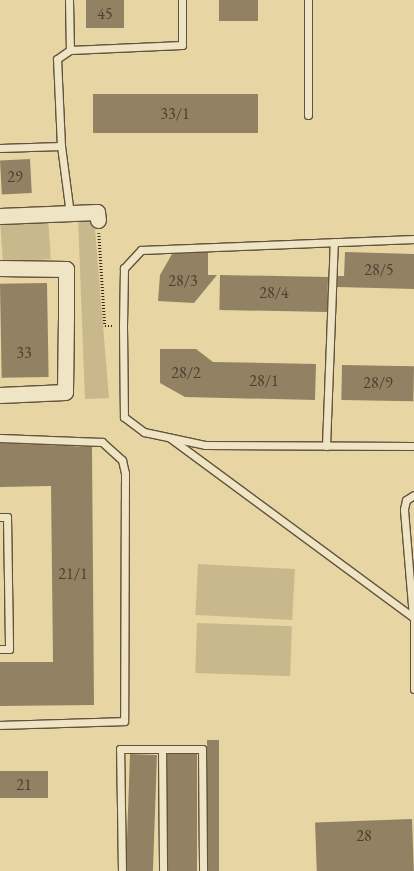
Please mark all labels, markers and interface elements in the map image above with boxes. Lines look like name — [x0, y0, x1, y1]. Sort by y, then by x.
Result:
house number: 45 — [97, 4, 113, 24]
house number: 33/1 — [160, 104, 190, 124]
house number: 29 — [7, 167, 23, 187]
house number: 28/5 — [364, 260, 394, 280]
house number: 28/3 — [168, 271, 198, 291]
house number: 28/4 — [259, 283, 289, 303]
house number: 33 — [16, 343, 32, 363]
house number: 28/2 — [171, 363, 201, 383]
house number: 28/1 — [249, 371, 279, 391]
house number: 28/9 — [363, 373, 393, 393]
house number: 21/1 — [58, 564, 88, 584]
house number: 21 — [16, 775, 32, 795]
house number: 28 — [356, 826, 372, 846]

